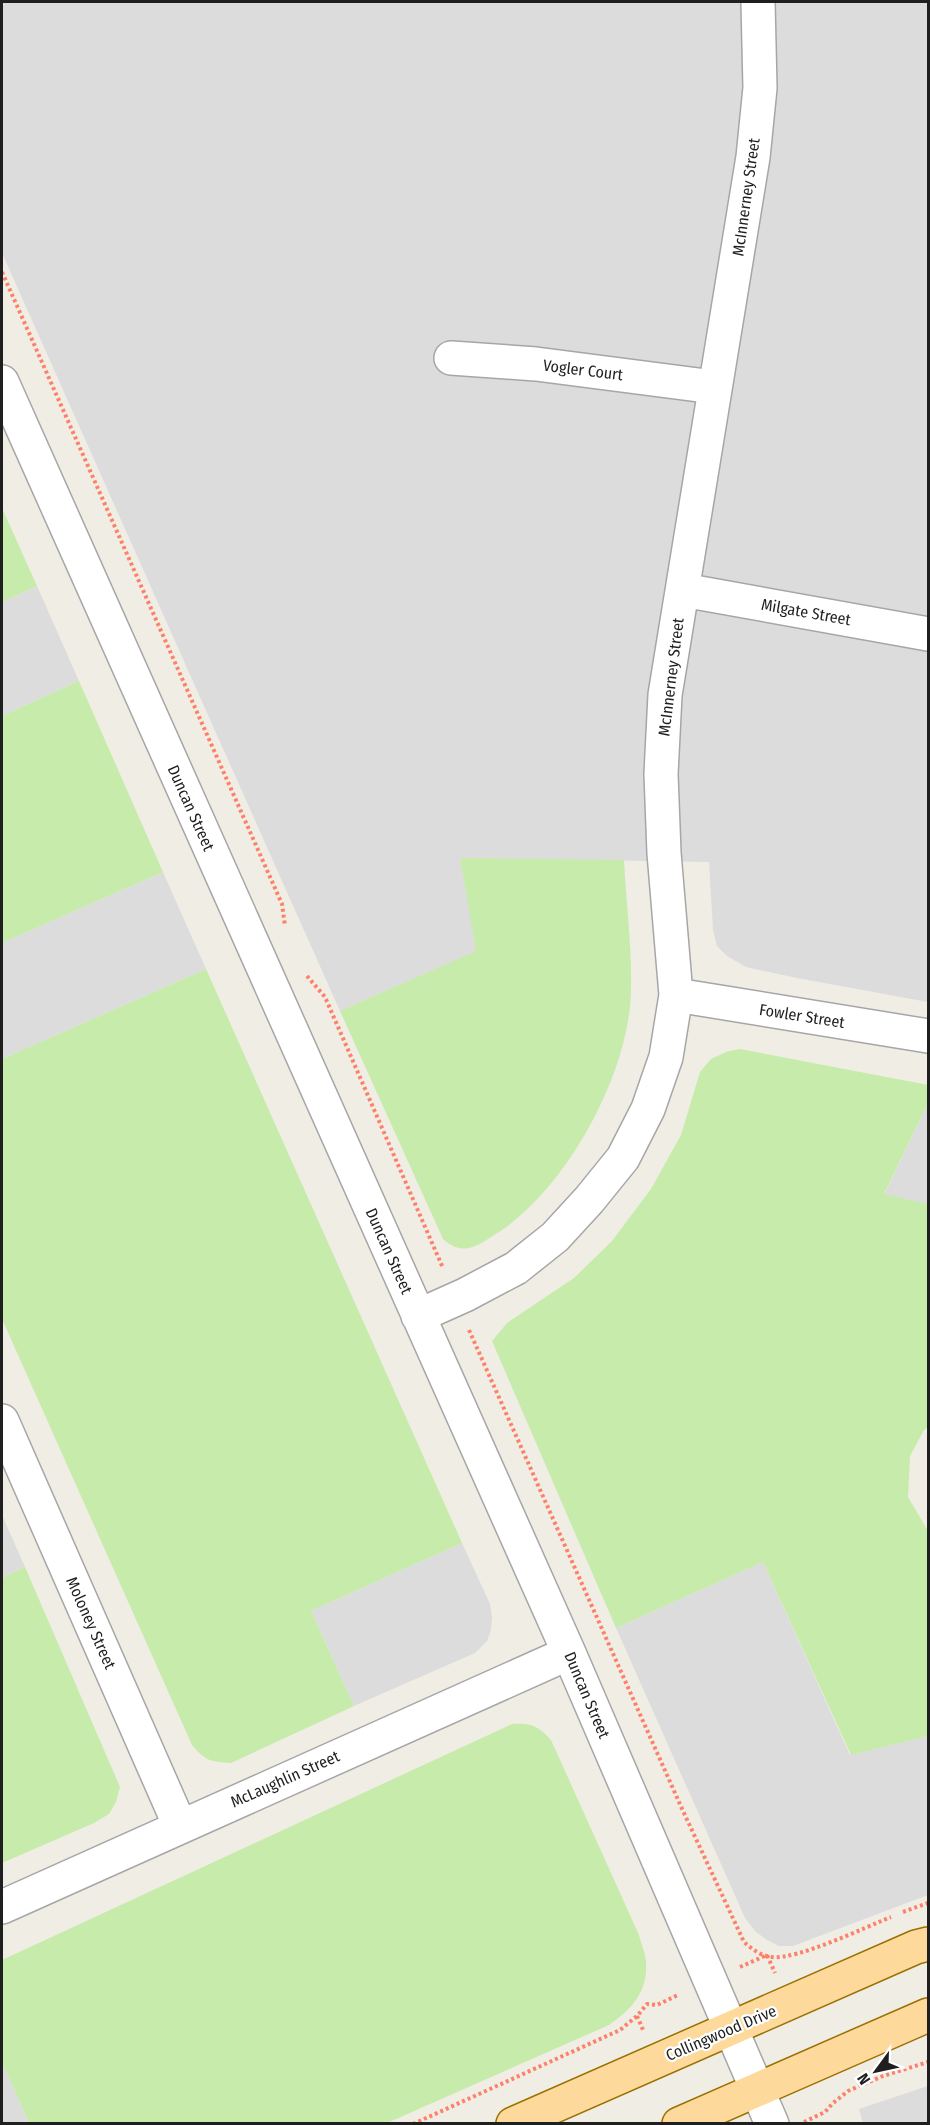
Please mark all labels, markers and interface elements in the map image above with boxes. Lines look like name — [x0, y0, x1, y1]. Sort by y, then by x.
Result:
street label: McInnerney Street — [728, 136, 764, 257]
street label: Vogler Court — [542, 356, 625, 384]
street label: Milgate Street — [760, 595, 853, 629]
street label: McInnerney Street — [654, 616, 688, 737]
street label: Duncan Street — [164, 762, 219, 855]
street label: Fowler Street — [758, 1000, 847, 1032]
street label: Duncan Street — [362, 1205, 417, 1298]
street label: Moloney Street — [62, 1574, 120, 1673]
street label: Duncan Street — [560, 1649, 614, 1742]
street label: McLaughlin Street — [228, 1746, 343, 1812]
street label: Collingwood Drive — [663, 2001, 779, 2065]
north arrow — [846, 2041, 906, 2101]
text: N — [853, 2070, 874, 2088]

